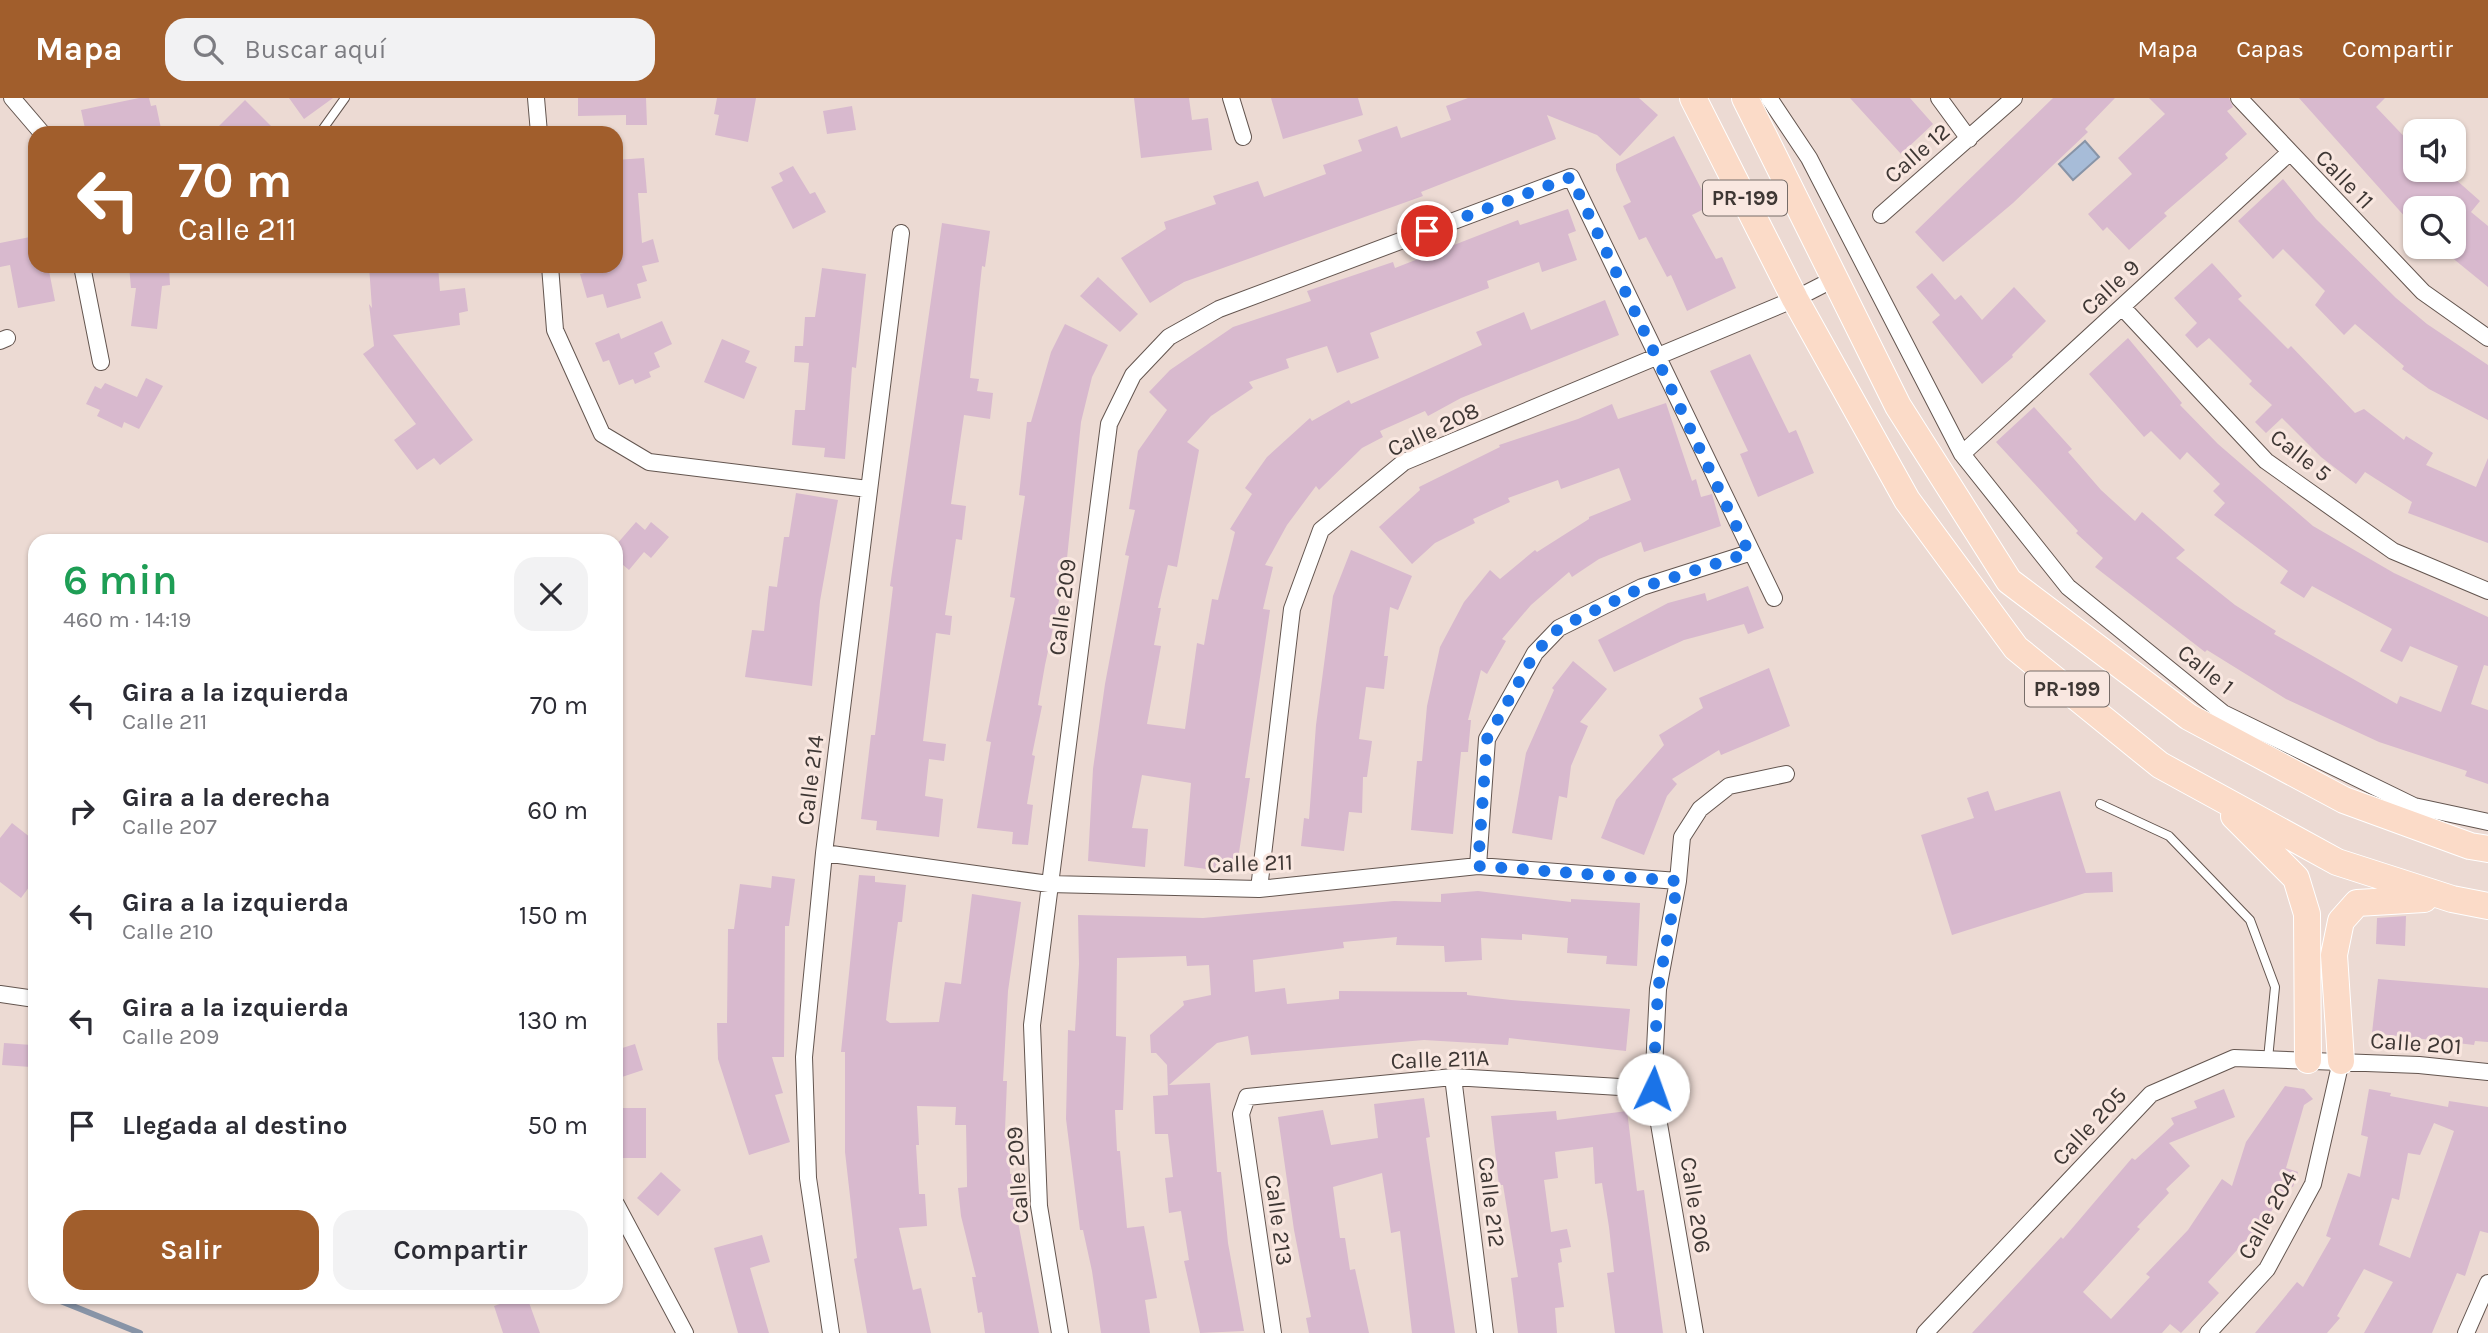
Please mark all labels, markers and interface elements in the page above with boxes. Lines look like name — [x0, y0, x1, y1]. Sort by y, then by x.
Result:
search box — [165, 18, 655, 81]
text: Mapa — [35, 30, 123, 68]
icon: search — [189, 30, 227, 68]
text: Buscar aquí — [245, 34, 386, 65]
text: Mapa — [2137, 35, 2198, 63]
text: Capas — [2236, 35, 2304, 63]
text: Compartir — [2342, 35, 2453, 63]
street label: Calle 12 — [1879, 118, 1956, 189]
map controls — [2403, 119, 2466, 259]
button: sound — [2403, 119, 2466, 182]
street label: Calle 11 — [2310, 144, 2379, 215]
text: 70 m — [178, 152, 292, 209]
icon: left — [63, 154, 154, 245]
road number: PR-199 — [1703, 180, 1787, 216]
button: search — [2403, 196, 2466, 259]
pin — [1397, 201, 1457, 261]
text: Calle 211 — [178, 211, 297, 248]
icon: arrive — [1408, 212, 1446, 250]
street label: Calle 9 — [2075, 254, 2145, 321]
street label: Calle 208 — [1383, 397, 1483, 462]
street label: Calle 5 — [2265, 423, 2337, 488]
text: 6 min — [63, 555, 178, 605]
button: close — [514, 557, 588, 631]
street label: Calle 209 — [1043, 557, 1082, 657]
text: 460 m · 14:19 — [63, 606, 191, 633]
street label: Calle 1 — [2172, 639, 2239, 700]
road number: PR-199 — [2025, 672, 2109, 706]
text: Gira a la izquierda — [122, 677, 349, 708]
icon: left — [63, 687, 101, 725]
text: 70 m — [530, 690, 588, 721]
text: Calle 211 — [122, 708, 207, 735]
street label: Calle 214 — [792, 733, 829, 827]
text: Gira a la derecha — [122, 782, 331, 813]
icon: right — [63, 792, 101, 830]
text: 60 m — [527, 795, 588, 826]
text: Calle 207 — [122, 813, 217, 840]
street label: Calle 211 — [1207, 849, 1293, 878]
text: Gira a la izquierda — [122, 887, 349, 918]
icon: left — [63, 897, 101, 935]
text: 150 m — [519, 900, 588, 931]
text: Calle 210 — [122, 918, 214, 945]
text: Gira a la izquierda — [122, 992, 349, 1023]
icon: left — [63, 1002, 101, 1040]
text: 130 m — [518, 1005, 588, 1036]
text: Calle 209 — [122, 1023, 219, 1050]
street label: Calle 201 — [2369, 1027, 2463, 1060]
street label: Calle 211A — [1390, 1044, 1490, 1075]
position arrow — [1616, 1052, 1690, 1126]
street label: Calle 205 — [2046, 1082, 2132, 1171]
icon: arrive — [63, 1107, 101, 1145]
text: Llegada al destino — [122, 1110, 348, 1141]
text: 50 m — [527, 1110, 588, 1141]
street label: Calle 209 — [1001, 1126, 1034, 1224]
street label: Calle 212 — [1473, 1155, 1510, 1249]
street label: Calle 206 — [1675, 1155, 1716, 1255]
street label: Calle 204 — [2232, 1166, 2303, 1264]
street label: Calle 213 — [1259, 1173, 1298, 1267]
button: Salir — [63, 1210, 319, 1290]
button: Compartir — [333, 1210, 588, 1290]

